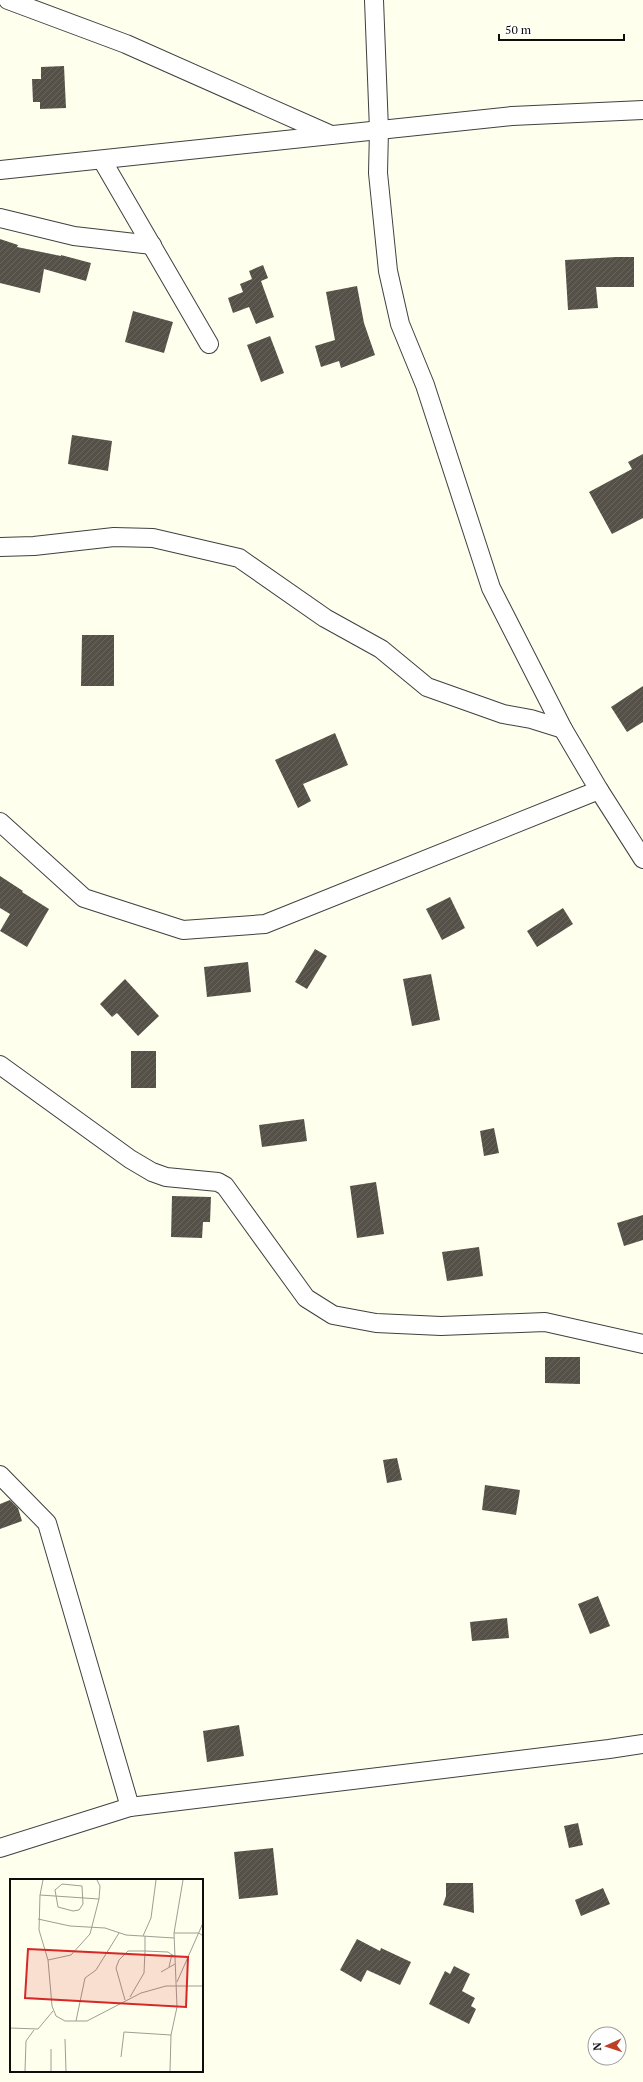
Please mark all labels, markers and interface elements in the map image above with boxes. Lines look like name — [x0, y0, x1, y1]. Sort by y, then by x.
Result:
scale bar — [499, 16, 624, 42]
text: 50 m — [505, 22, 532, 37]
inset map — [10, 1879, 203, 2072]
north arrow — [587, 2026, 627, 2066]
text: N — [590, 2041, 604, 2051]

